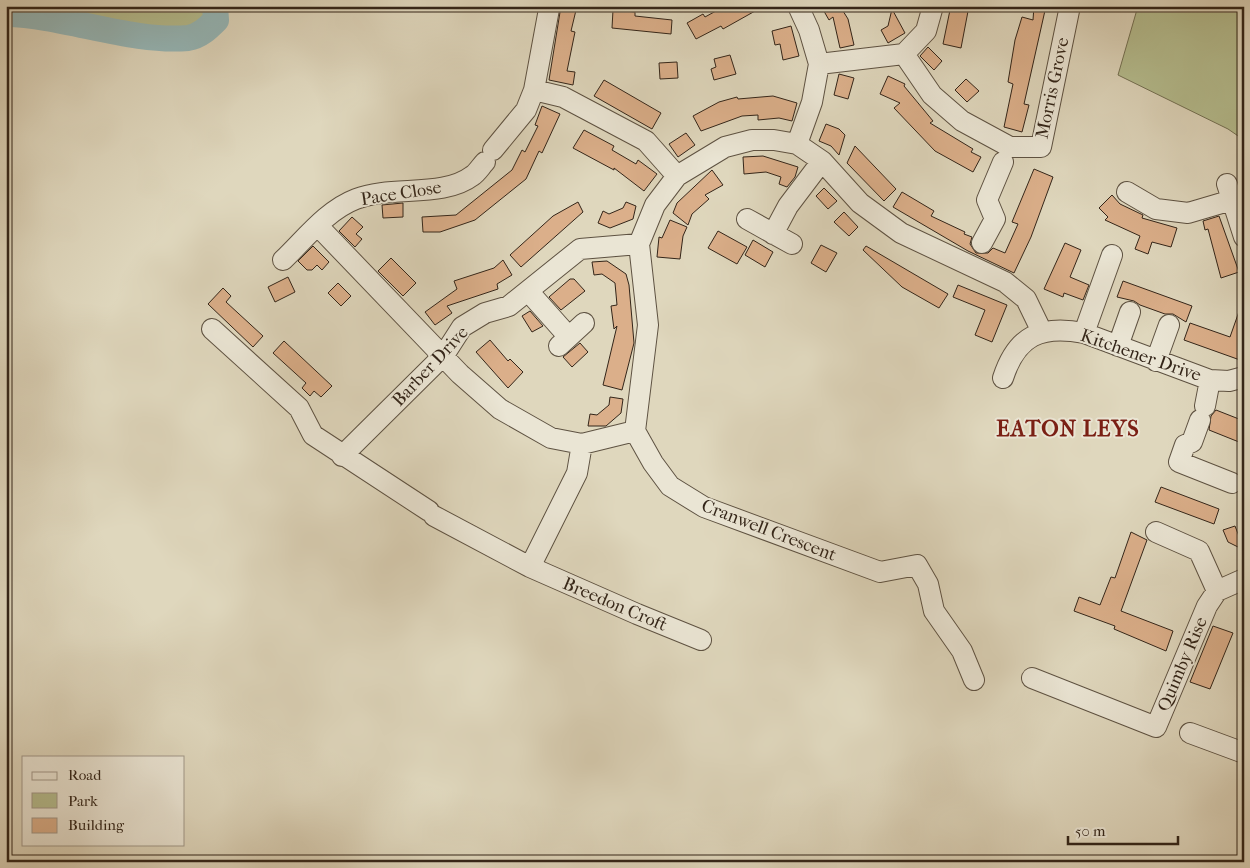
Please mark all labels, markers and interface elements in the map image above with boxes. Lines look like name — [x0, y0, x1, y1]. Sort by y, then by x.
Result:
street label: Morris Grove — [1032, 35, 1073, 141]
street label: Pace Close — [359, 177, 443, 210]
street label: Barber Drive — [388, 322, 473, 411]
street label: Kitchener Drive — [1078, 325, 1204, 386]
district label: EATON LEYS — [996, 416, 1140, 442]
street label: Cranwell Crescent — [699, 495, 840, 566]
street label: Breedon Croft — [560, 573, 671, 636]
street label: Quimby Rise — [1153, 614, 1212, 715]
legend — [22, 756, 185, 846]
text: Road — [68, 766, 102, 784]
text: Park — [68, 792, 98, 810]
scale bar — [1068, 813, 1178, 845]
text: Building — [68, 816, 125, 834]
text: 50 m — [1075, 822, 1106, 840]

